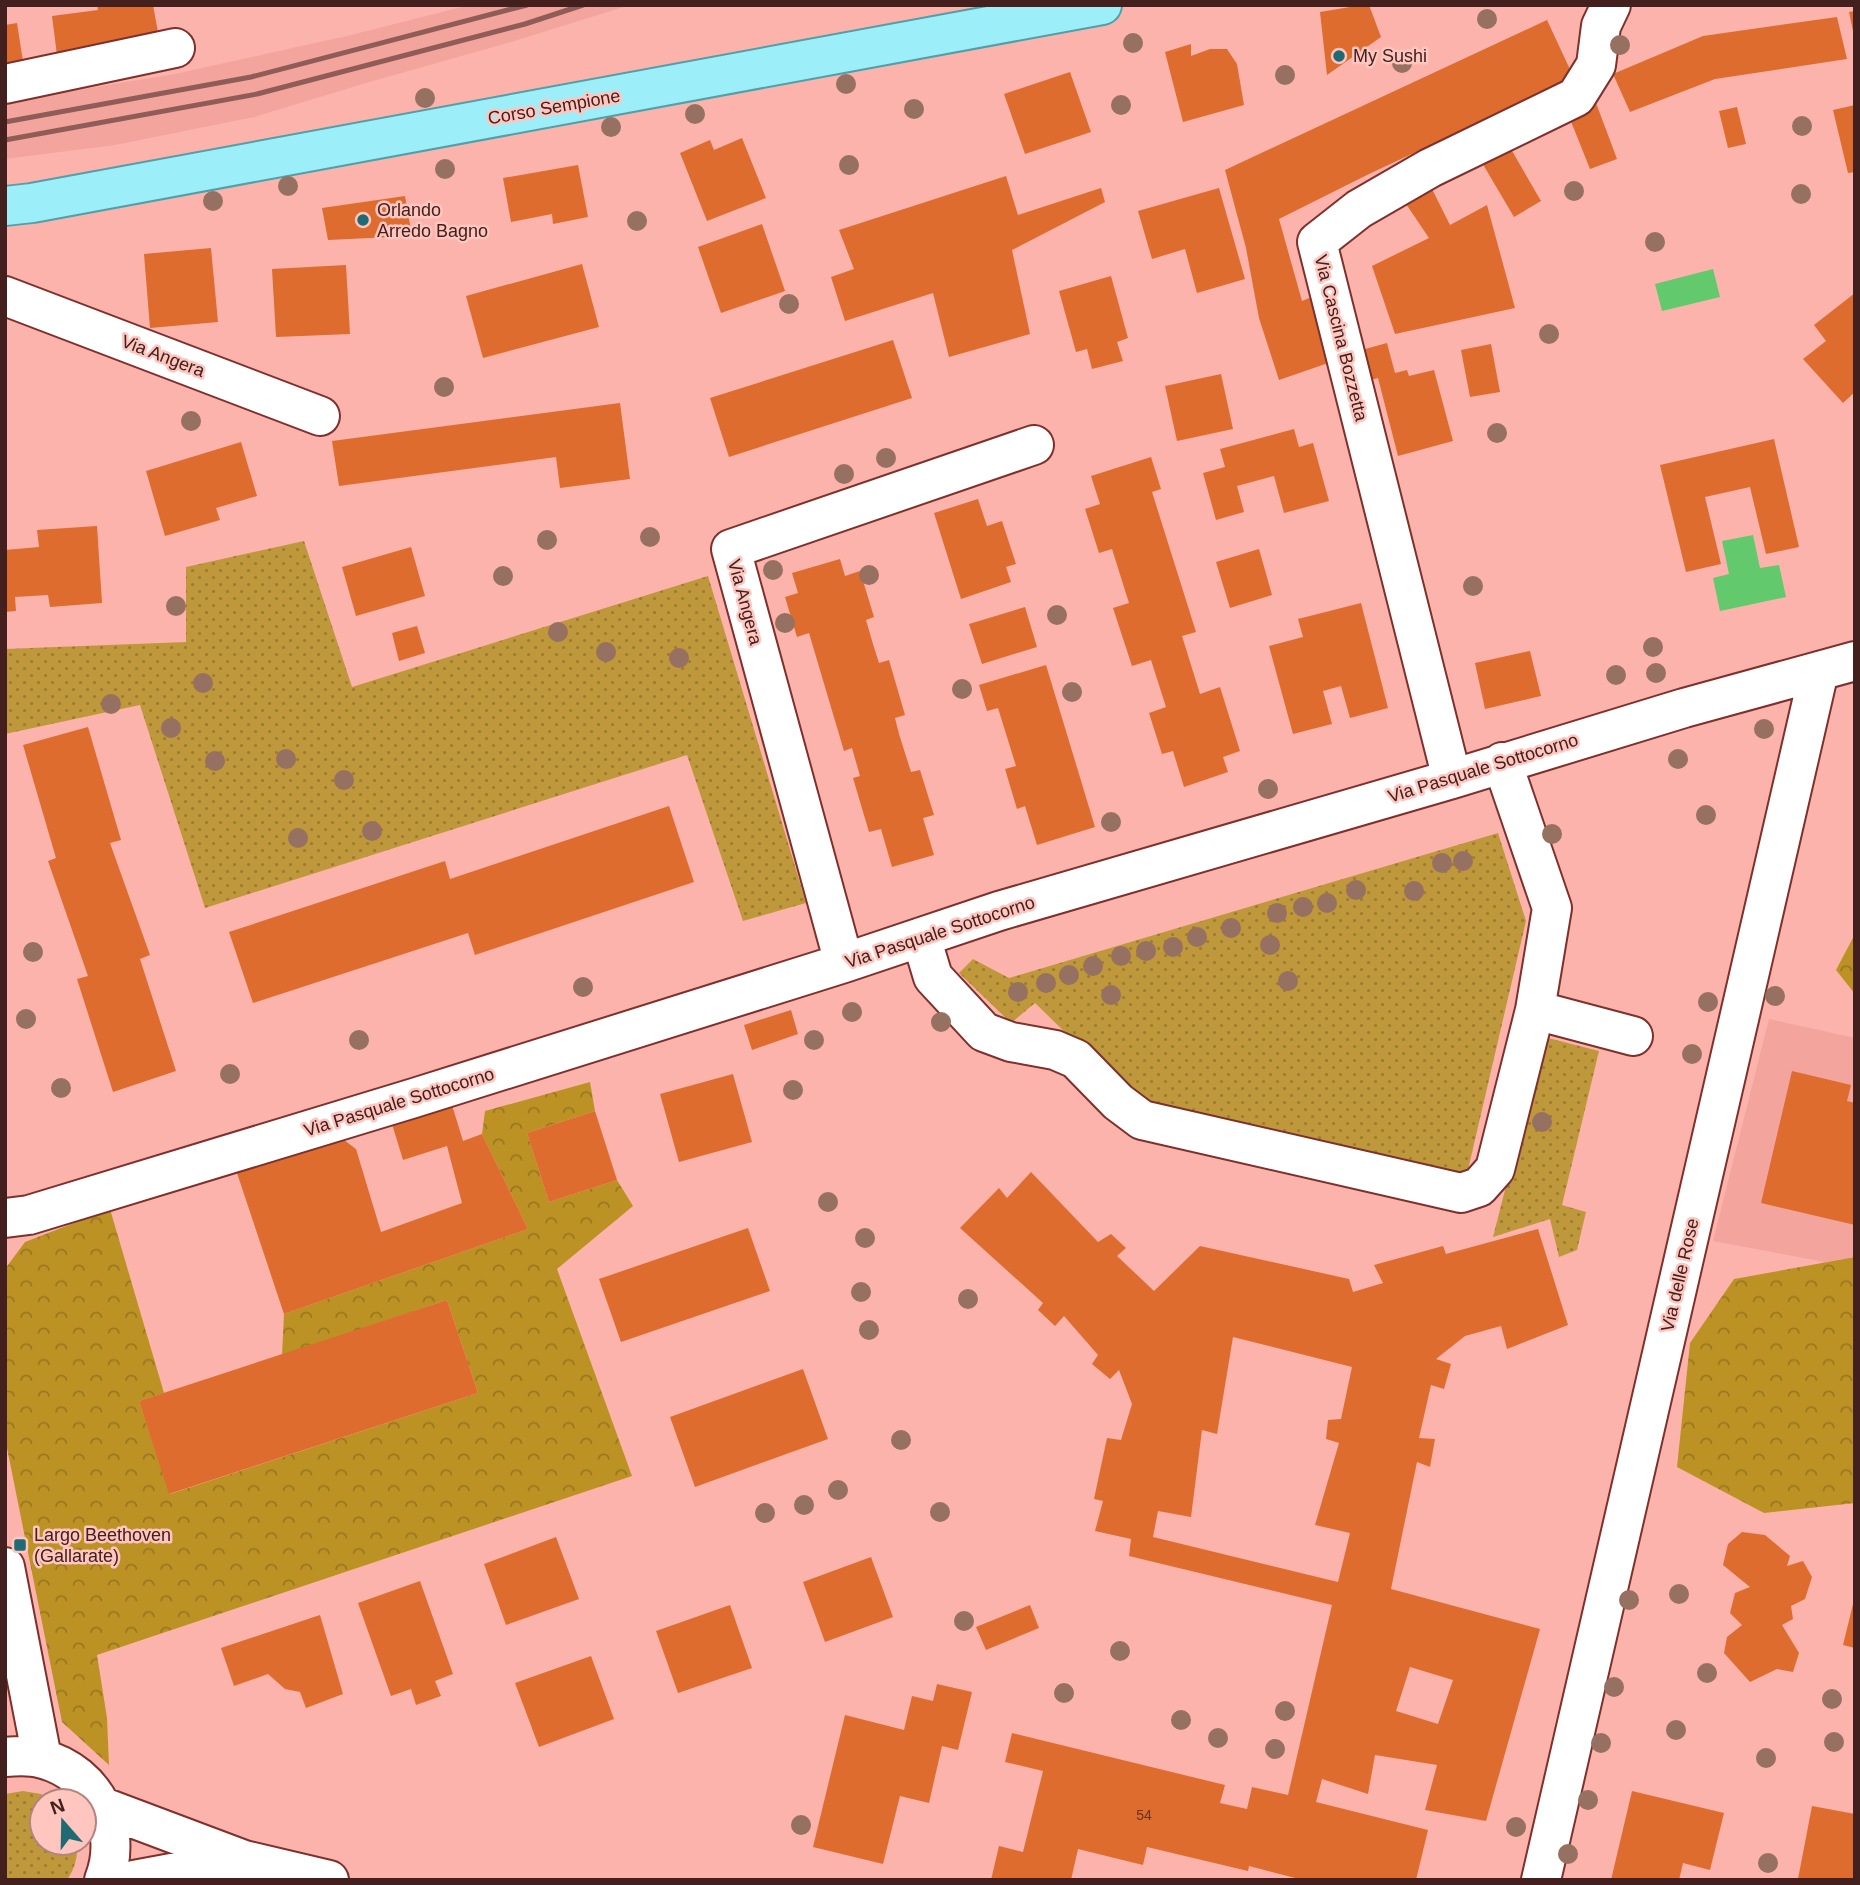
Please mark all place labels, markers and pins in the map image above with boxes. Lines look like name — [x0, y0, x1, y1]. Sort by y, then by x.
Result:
place label: My Sushi — [1353, 46, 1427, 66]
marker: My Sushi — [1331, 48, 1347, 64]
place label: Orlando Arredo Bagno — [377, 200, 488, 241]
marker: Orlando Arredo Bagno — [355, 212, 371, 228]
place label: Largo Beethoven (Gallarate) — [34, 1525, 171, 1566]
marker: Largo Beethoven (Gallarate) — [12, 1537, 28, 1553]

